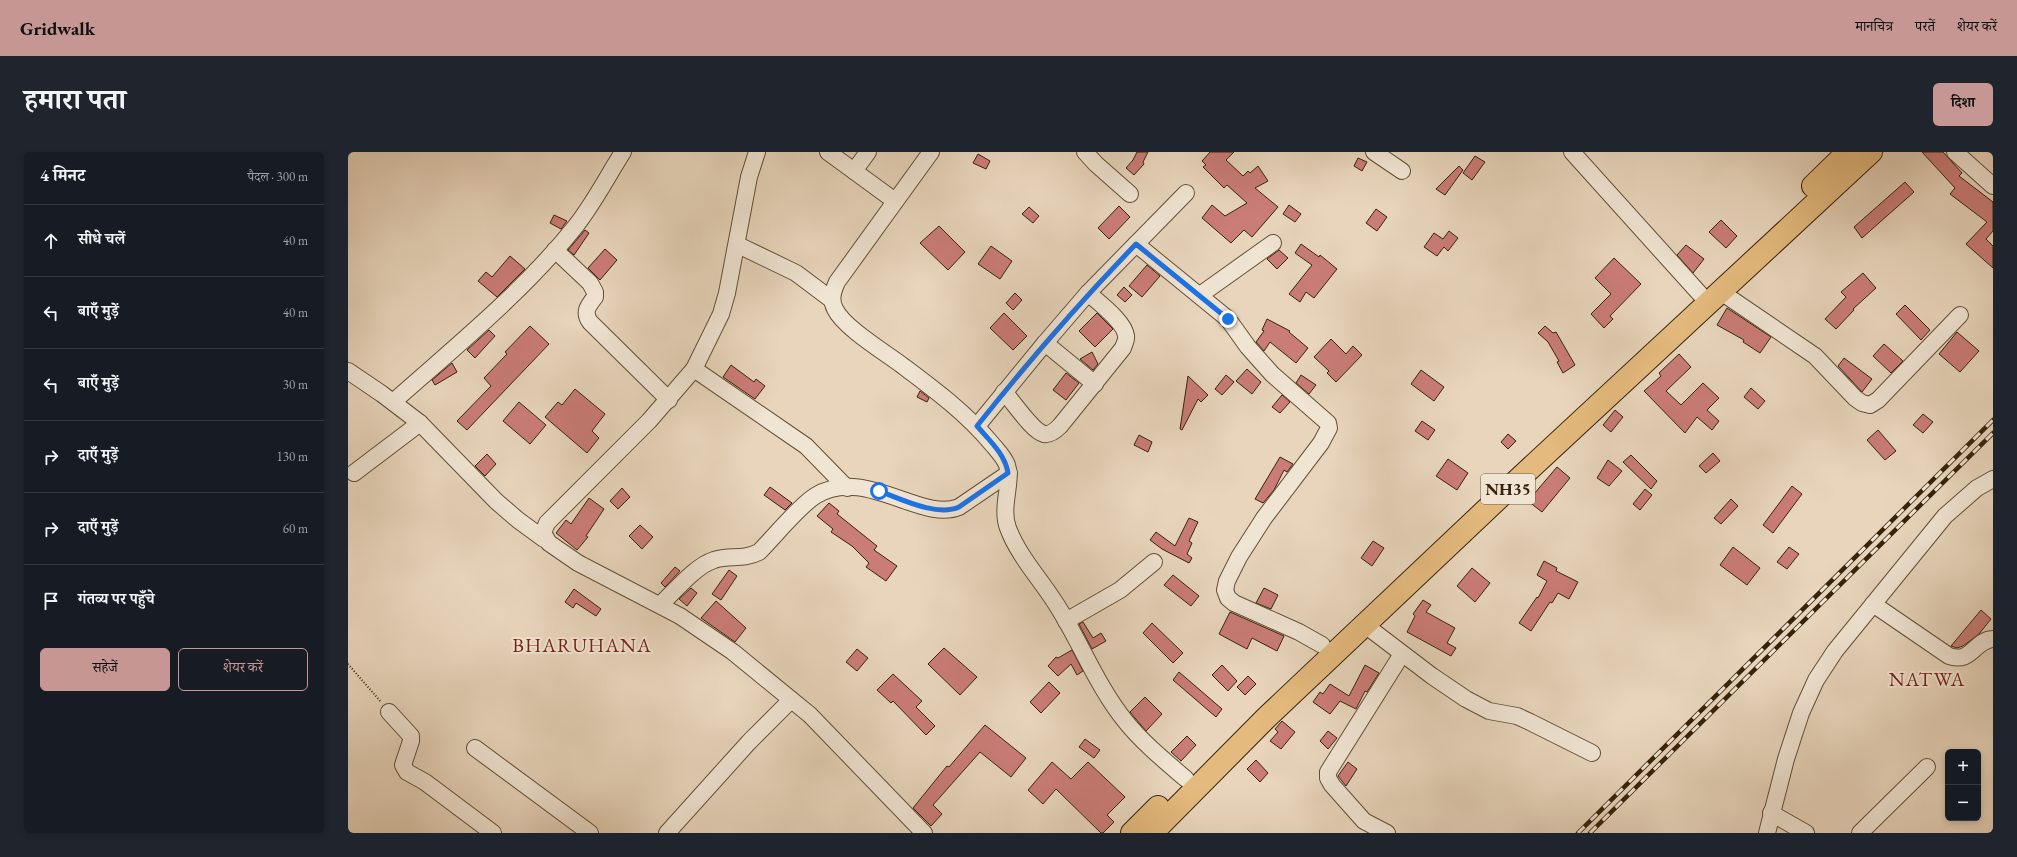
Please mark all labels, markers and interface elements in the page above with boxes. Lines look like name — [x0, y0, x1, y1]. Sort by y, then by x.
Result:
text: Gridwalk — [20, 16, 95, 41]
text: मानचित्र — [1855, 17, 1893, 35]
text: परतें — [1915, 17, 1935, 35]
text: शेयर करें — [1957, 17, 1997, 35]
text: हमारा पता — [24, 81, 126, 117]
button: दिशा — [1933, 83, 1993, 126]
text: 4 मिनट — [40, 164, 85, 186]
text: पैदल · 300 m — [248, 168, 308, 185]
text: सीधे चलें — [78, 229, 125, 248]
icon: ahead — [40, 230, 62, 252]
text: 40 m — [283, 232, 308, 249]
text: बाएँ मुड़ें — [78, 301, 119, 320]
icon: left — [40, 302, 62, 324]
text: 40 m — [283, 304, 308, 321]
route end — [1219, 310, 1237, 328]
text: बाएँ मुड़ें — [78, 373, 119, 392]
icon: left — [40, 374, 62, 396]
text: 30 m — [283, 376, 308, 393]
text: दाएँ मुड़ें — [78, 445, 118, 464]
icon: right — [40, 446, 62, 468]
text: 130 m — [277, 448, 308, 465]
road number: NH35 — [1481, 474, 1535, 504]
route start — [870, 482, 888, 500]
text: दाएँ मुड़ें — [78, 517, 118, 536]
icon: right — [40, 518, 62, 540]
text: 60 m — [283, 520, 308, 537]
text: गंतव्य पर पहुँचे — [78, 589, 155, 608]
icon: arrive — [40, 590, 62, 612]
district label: BHARUHANA — [512, 632, 652, 658]
button: सहेजें — [40, 648, 170, 691]
button: शेयर करें — [178, 648, 308, 691]
district label: NATWA — [1889, 666, 1965, 692]
map controls — [1945, 749, 1981, 821]
button: + — [1945, 749, 1981, 785]
button: − — [1945, 785, 1981, 821]

